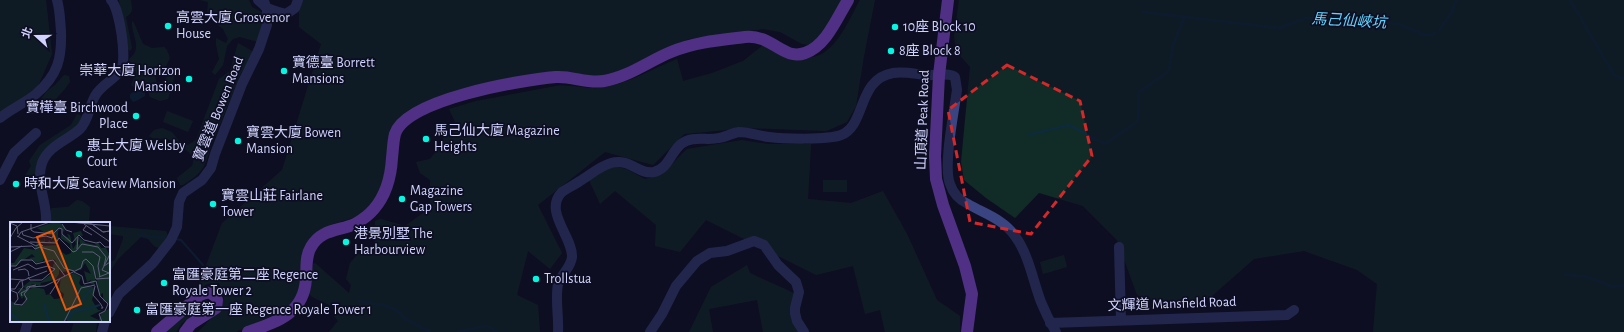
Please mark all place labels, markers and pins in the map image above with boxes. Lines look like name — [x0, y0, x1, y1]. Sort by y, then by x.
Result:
place label: 高雲大廈 Grosvenor House — [176, 9, 290, 41]
place label: 10座 Block 10 — [903, 19, 976, 34]
marker: 高雲大廈 Grosvenor House — [163, 21, 173, 31]
marker: 10座 Block 10 — [890, 22, 900, 32]
place label: 8座 Block 8 — [899, 43, 961, 58]
marker: 8座 Block 8 — [886, 46, 896, 56]
place label: 寶德臺 Borrett Mansions — [292, 54, 375, 86]
place label: 崇華大廈 Horizon Mansion — [79, 62, 181, 94]
marker: 寶德臺 Borrett Mansions — [279, 66, 289, 76]
marker: 崇華大廈 Horizon Mansion — [184, 74, 194, 84]
place label: 寶樺臺 Birchwood Place — [26, 100, 128, 131]
marker: 寶樺臺 Birchwood Place — [131, 111, 141, 121]
place label: 馬己仙大廈 Magazine Heights — [434, 122, 560, 154]
place label: 寶雲大廈 Bowen Mansion — [246, 124, 341, 156]
marker: 馬己仙大廈 Magazine Heights — [421, 134, 431, 144]
marker: 寶雲大廈 Bowen Mansion — [233, 136, 243, 146]
place label: 惠士大廈 Welsby Court — [87, 137, 185, 169]
marker: 惠士大廈 Welsby Court — [74, 149, 84, 159]
place label: 時和大廈 Seaview Mansion — [24, 175, 176, 191]
marker: 時和大廈 Seaview Mansion — [11, 179, 21, 189]
place label: Magazine Gap Towers — [410, 184, 472, 214]
place label: 寶雲山莊 Fairlane Tower — [221, 188, 323, 219]
marker: Magazine Gap Towers — [397, 194, 407, 204]
marker: 寶雲山莊 Fairlane Tower — [208, 199, 218, 209]
place label: 港景別墅 The Harbourview — [354, 226, 433, 257]
marker: 港景別墅 The Harbourview — [341, 237, 351, 247]
place label: 富匯豪庭第二座 Regence Royale Tower 2 — [172, 266, 318, 298]
place label: Trollstua — [544, 272, 592, 286]
marker: Trollstua — [531, 274, 541, 284]
marker: 富匯豪庭第二座 Regence Royale Tower 2 — [159, 278, 169, 288]
place label: 富匯豪庭第一座 Regence Royale Tower 1 — [145, 301, 372, 317]
marker: 富匯豪庭第一座 Regence Royale Tower 1 — [132, 305, 142, 315]

